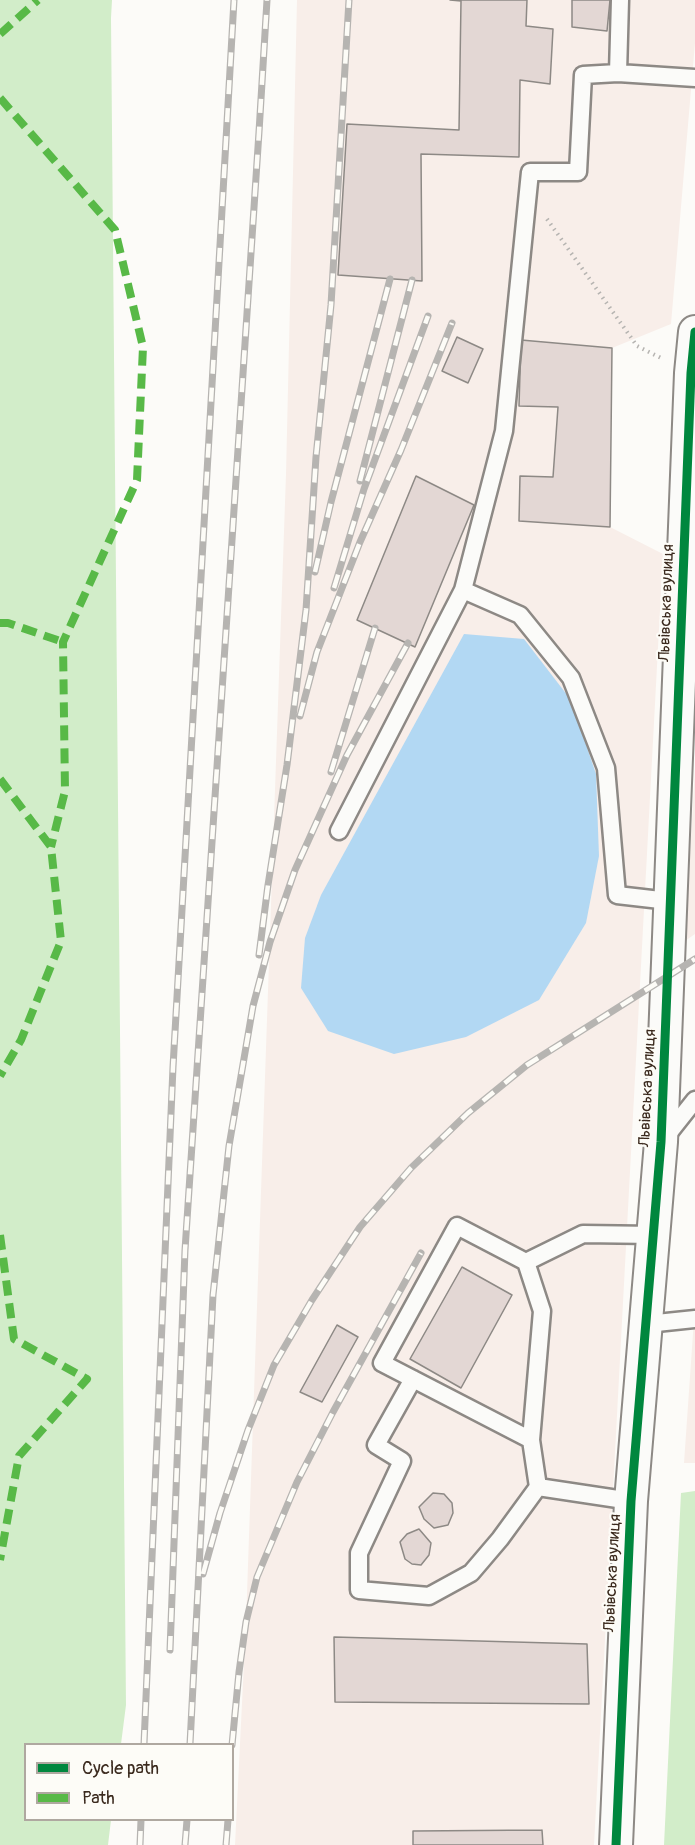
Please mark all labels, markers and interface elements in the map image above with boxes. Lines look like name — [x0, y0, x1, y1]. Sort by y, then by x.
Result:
street label: Львівська вулиця — [655, 544, 679, 662]
street label: Львівська вулиця — [635, 1029, 661, 1147]
street label: Львівська вулиця — [600, 1514, 626, 1632]
legend — [24, 1743, 234, 1821]
text: Cycle path — [82, 1757, 159, 1780]
text: Path — [82, 1787, 115, 1810]

